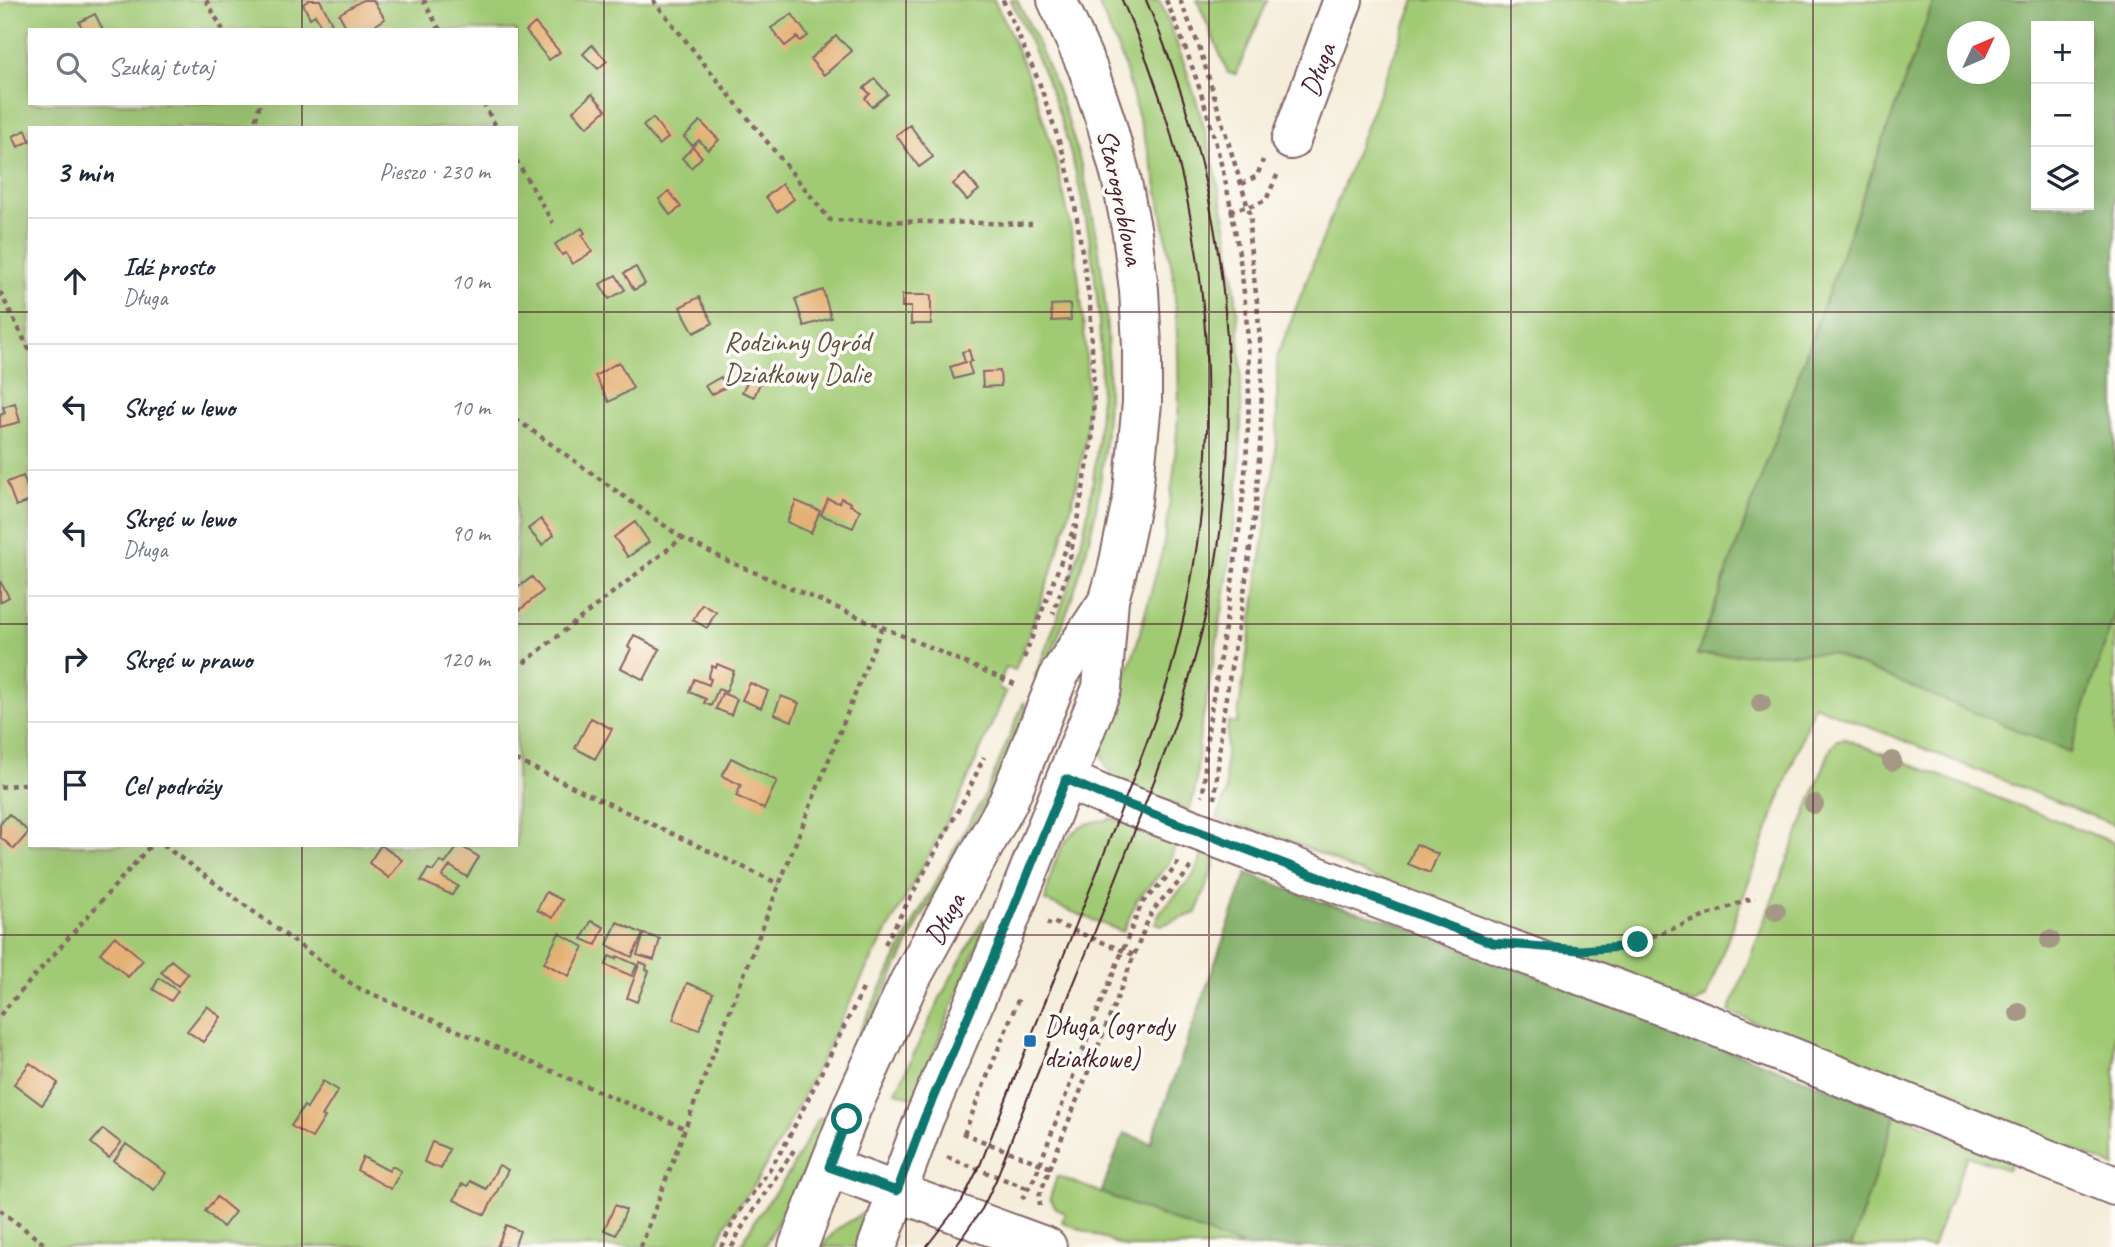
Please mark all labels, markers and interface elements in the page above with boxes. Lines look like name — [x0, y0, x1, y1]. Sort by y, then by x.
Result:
north arrow — [1947, 21, 2010, 84]
map controls — [2031, 21, 2094, 210]
button: + — [2031, 21, 2094, 84]
search box — [28, 28, 518, 105]
street label: Długa — [1291, 37, 1344, 101]
icon: search — [52, 48, 90, 86]
text: Szukaj tutaj — [108, 50, 214, 83]
button: − — [2031, 84, 2094, 147]
street label: Starogroblowa — [1090, 126, 1153, 270]
button: layers — [2031, 147, 2094, 210]
text: 3 min — [56, 153, 113, 191]
text: Pieszo · 230 m — [379, 157, 490, 186]
text: Idź prosto — [123, 250, 214, 283]
icon: ahead — [56, 262, 94, 300]
text: 10 m — [451, 267, 490, 296]
text: Długa — [123, 283, 167, 312]
park label: Rodzinny Ogród Działkowy Dalie — [724, 324, 874, 391]
icon: left — [56, 388, 94, 426]
text: Skręć w lewo — [123, 391, 235, 424]
text: 10 m — [451, 393, 490, 422]
text: Skręć w lewo — [123, 502, 235, 535]
icon: left — [56, 514, 94, 552]
text: 90 m — [451, 519, 490, 548]
text: Długa — [123, 535, 167, 564]
icon: right — [56, 640, 94, 678]
text: Skręć w prawo — [123, 643, 252, 676]
text: 120 m — [441, 645, 490, 674]
icon: arrive — [56, 766, 94, 804]
text: Cel podróży — [123, 769, 221, 802]
street label: Długa — [916, 885, 973, 951]
route end — [1622, 926, 1653, 957]
place label: Długa (ogrody działkowe) — [1044, 1008, 1177, 1075]
marker: Długa (ogrody działkowe) — [1022, 1033, 1038, 1049]
route start — [831, 1103, 862, 1134]

